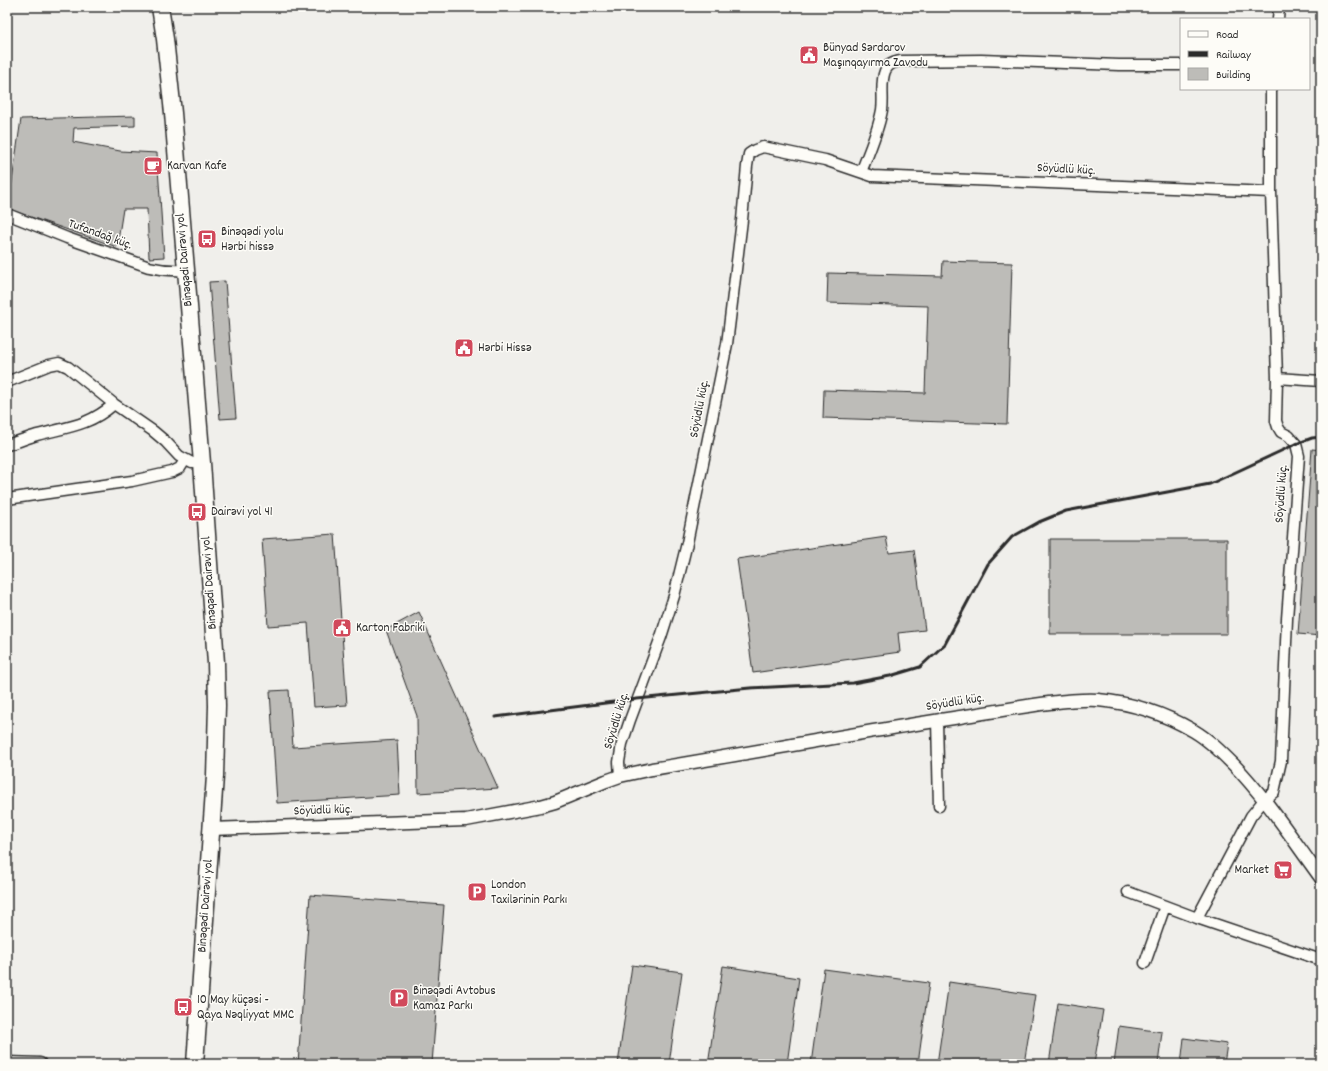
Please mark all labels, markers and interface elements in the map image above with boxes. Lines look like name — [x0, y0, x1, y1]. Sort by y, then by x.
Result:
legend — [1180, 18, 1310, 90]
text: Road — [1216, 27, 1238, 44]
place label: Bünyad Sərdarov Maşınqayırma Zavodu — [823, 39, 928, 73]
public building icon: Bünyad Sərdarov Maşınqayırma Zavodu — [798, 44, 820, 66]
text: Railway — [1216, 47, 1252, 64]
text: Building — [1216, 67, 1251, 84]
cafe icon: Karvan Kafe — [142, 155, 164, 177]
place label: Karvan Kafe — [167, 157, 227, 176]
street label: Söyüdlü küç. — [1036, 159, 1096, 181]
street label: Binəqədi Dairəvi yol — [171, 213, 199, 307]
street label: Tufandağ küç. — [65, 215, 135, 255]
place label: Binəqədi yolu Hərbi hissə — [221, 223, 284, 257]
bus stop icon: Binəqədi yolu Hərbi hissə — [196, 228, 218, 250]
public building icon: Hərbi Hissə — [453, 337, 475, 359]
place label: Hərbi Hissə — [478, 339, 532, 358]
street label: Söyüdlü küç. — [685, 378, 715, 440]
street label: Söyüdlü küç. — [1270, 464, 1294, 524]
bus stop icon: Dairəvi yol 41 — [186, 501, 208, 523]
place label: Dairəvi yol 41 — [211, 503, 273, 522]
street label: Binəqədi Dairəvi yol — [197, 536, 223, 630]
public building icon: Karton Fabriki — [331, 617, 353, 639]
place label: Karton Fabriki — [356, 619, 426, 638]
street label: Söyüdlü küç. — [925, 689, 985, 717]
street label: Söyüdlü küç. — [599, 690, 635, 752]
street label: Söyüdlü küç. — [293, 800, 353, 822]
street label: Binəqədi Dairəvi yol — [193, 859, 219, 953]
supermarket icon: Market — [1272, 859, 1294, 881]
place label: Market — [1235, 861, 1269, 880]
place label: London Taxilərinin Parkı — [491, 876, 567, 910]
parking icon: London Taxilərinin Parkı — [466, 881, 488, 903]
place label: Binəqədi Avtobus Kamaz Parkı — [413, 982, 496, 1016]
parking icon: Binəqədi Avtobus Kamaz Parkı — [388, 987, 410, 1009]
place label: 10 May küçəsi - Qaya Nəqliyyat MMC — [197, 991, 295, 1025]
bus stop icon: 10 May küçəsi - Qaya Nəqliyyat MMC — [172, 996, 194, 1018]

